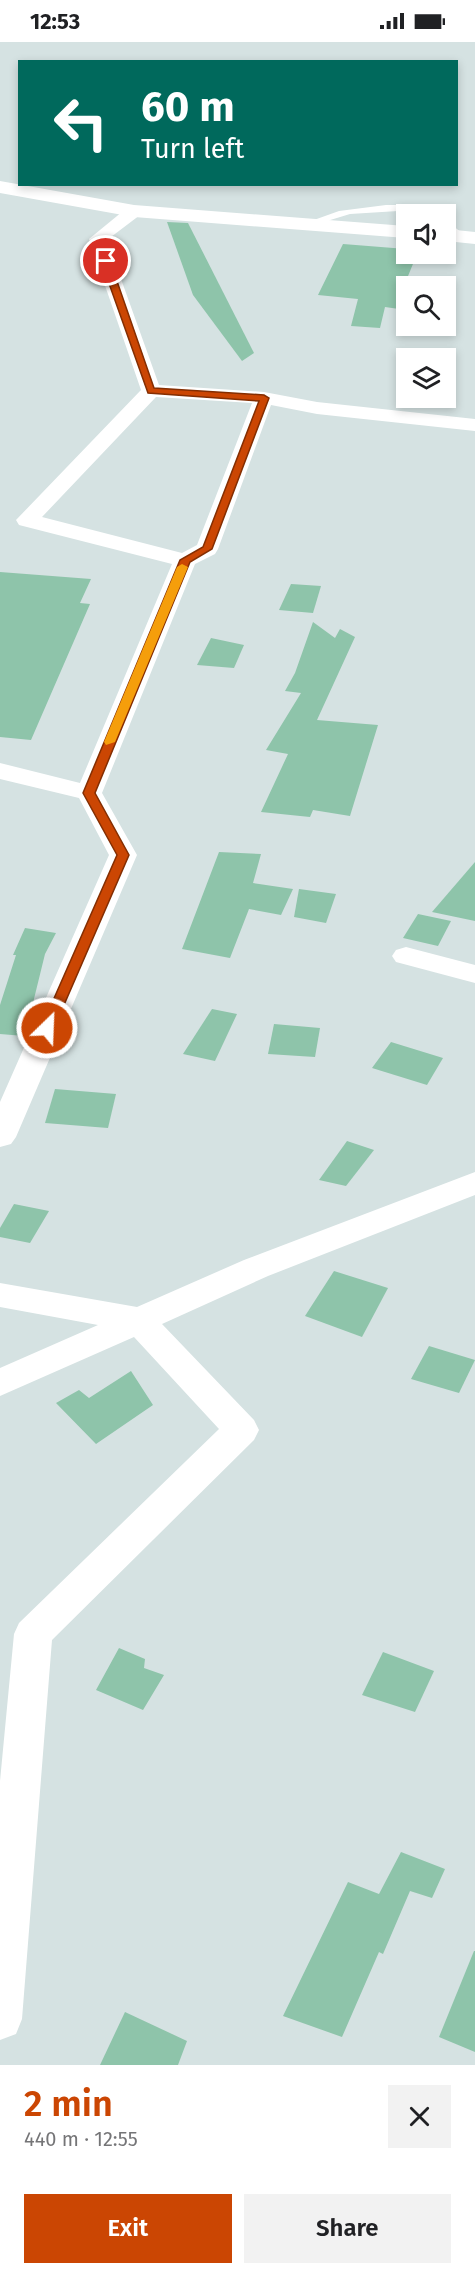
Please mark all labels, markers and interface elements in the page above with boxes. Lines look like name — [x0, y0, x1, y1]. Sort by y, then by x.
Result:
text: 12:53 — [30, 8, 80, 35]
text: 60 m — [141, 82, 235, 132]
icon: left — [42, 84, 120, 162]
text: Turn left — [141, 133, 244, 165]
map controls — [396, 204, 456, 408]
button: sound — [396, 204, 456, 264]
pin — [80, 235, 131, 286]
icon: arrive — [89, 244, 122, 277]
button: search — [396, 276, 456, 336]
button: layers — [396, 348, 456, 408]
position arrow — [15, 996, 79, 1060]
text: 2 min — [24, 2082, 113, 2126]
button: close — [388, 2085, 451, 2148]
text: 440 m · 12:55 — [24, 2127, 138, 2151]
button: Exit — [24, 2194, 232, 2263]
button: Share — [244, 2194, 451, 2263]

